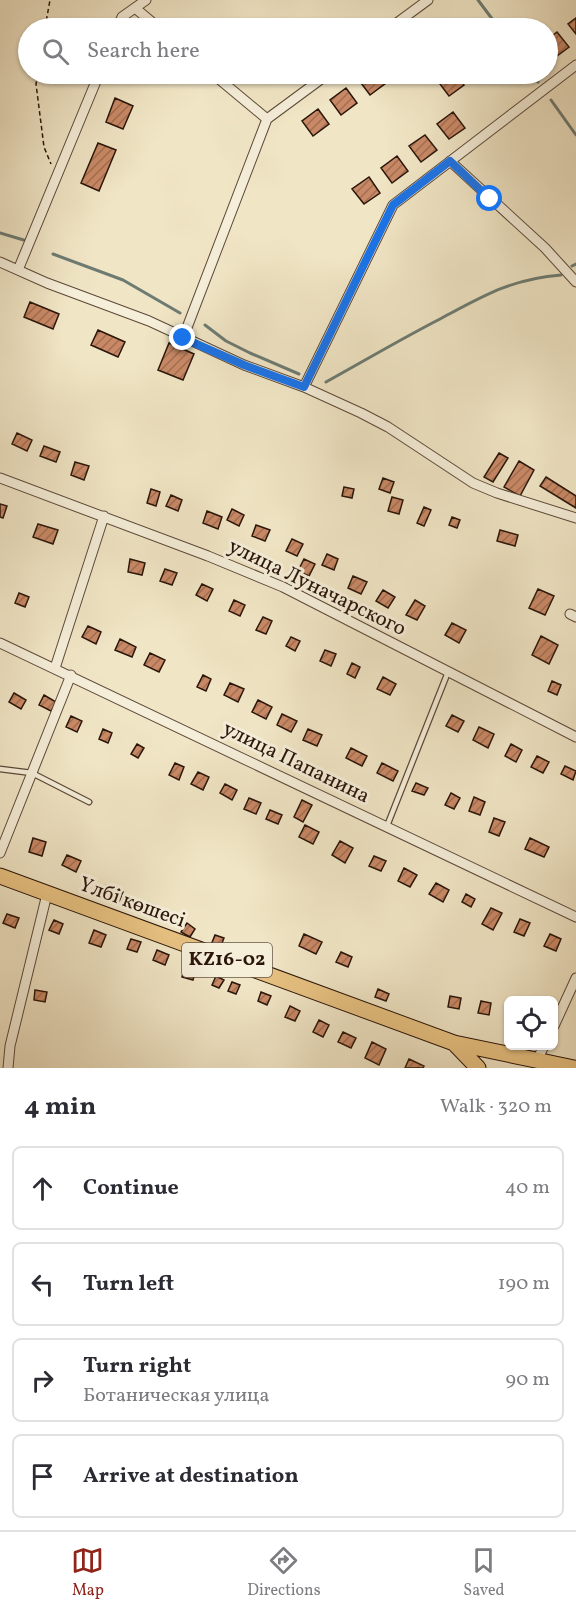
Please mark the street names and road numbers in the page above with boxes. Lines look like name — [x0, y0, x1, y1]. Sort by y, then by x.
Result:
street label: улица Луначарского — [223, 532, 411, 644]
street label: улица Папанина — [218, 715, 374, 811]
street label: Үлбі көшесі — [75, 870, 189, 936]
road number: KZ16-02 — [182, 943, 272, 977]

